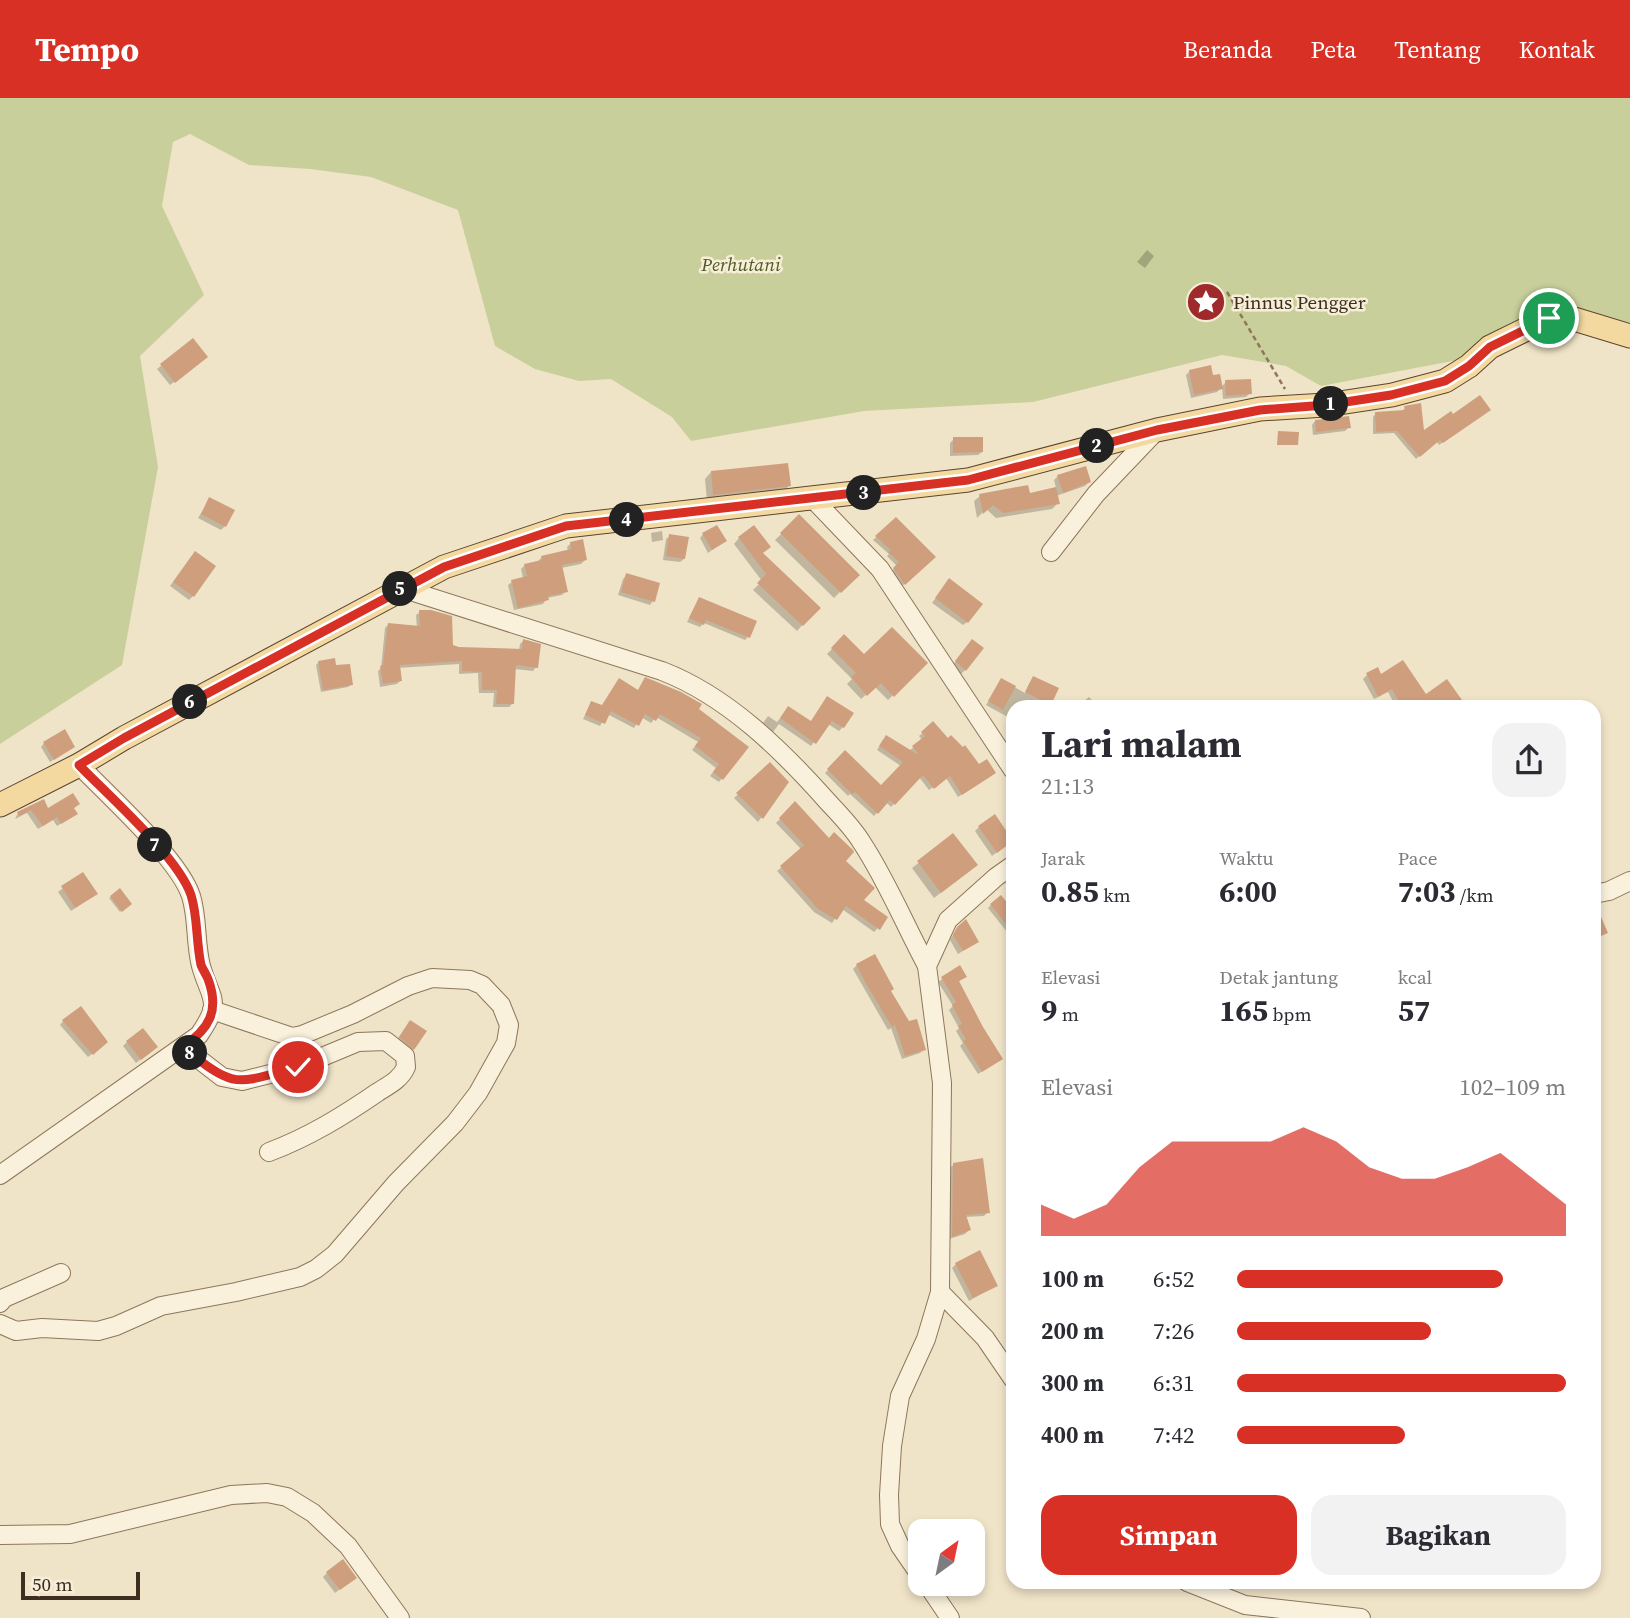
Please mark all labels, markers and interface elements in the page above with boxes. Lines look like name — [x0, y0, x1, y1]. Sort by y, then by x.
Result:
text: Tempo — [35, 27, 139, 72]
text: Beranda — [1183, 33, 1272, 66]
text: Peta — [1310, 33, 1356, 66]
text: Tentang — [1394, 33, 1481, 66]
text: Kontak — [1519, 33, 1595, 66]
park label: Perhutani — [700, 251, 781, 277]
place icon: Pinnus Pengger — [1185, 281, 1227, 323]
pin — [1519, 288, 1579, 348]
place label: Pinnus Pengger — [1233, 289, 1366, 315]
icon: arrive — [1530, 299, 1568, 337]
pin: 1 — [1314, 386, 1348, 422]
text: 1 — [1325, 390, 1336, 416]
pin: 2 — [1080, 428, 1114, 464]
text: 2 — [1091, 432, 1102, 458]
pin: 3 — [846, 476, 882, 510]
text: 3 — [858, 479, 869, 505]
pin: 4 — [610, 502, 644, 538]
text: 4 — [621, 506, 632, 532]
pin: 5 — [382, 572, 418, 606]
text: 5 — [394, 575, 405, 601]
pin: 6 — [172, 684, 208, 720]
text: 6 — [184, 688, 195, 714]
text: Lari malam — [1041, 718, 1242, 770]
button: share — [1492, 723, 1566, 797]
text: 21:13 — [1041, 770, 1094, 802]
pin: 7 — [138, 828, 172, 862]
text: 7 — [149, 831, 160, 857]
text: Jarak — [1041, 845, 1085, 871]
text: Waktu — [1219, 845, 1274, 871]
text: Pace — [1398, 845, 1437, 871]
text: 0.85 — [1041, 871, 1099, 912]
text: 6:00 — [1219, 871, 1277, 912]
text: 7:03 — [1398, 871, 1455, 912]
text: km — [1099, 882, 1131, 908]
text: /km — [1455, 882, 1494, 908]
text: Elevasi — [1041, 964, 1101, 990]
text: Detak jantung — [1219, 964, 1338, 990]
text: kcal — [1398, 964, 1432, 990]
text: 9 — [1041, 990, 1057, 1031]
text: 165 — [1219, 990, 1268, 1031]
text: 57 — [1398, 990, 1430, 1031]
text: m — [1057, 1001, 1079, 1027]
text: bpm — [1268, 1001, 1312, 1027]
pin: 8 — [172, 1035, 208, 1070]
pin — [268, 1037, 328, 1097]
text: 8 — [184, 1039, 195, 1065]
icon: check — [279, 1048, 317, 1086]
text: Elevasi — [1041, 1071, 1113, 1103]
text: 102–109 m — [1459, 1071, 1566, 1103]
text: 100 m — [1041, 1263, 1104, 1295]
text: 6:52 — [1153, 1263, 1194, 1295]
text: 200 m — [1041, 1315, 1104, 1347]
text: 7:26 — [1153, 1315, 1194, 1347]
text: 300 m — [1041, 1367, 1104, 1399]
text: 6:31 — [1153, 1367, 1194, 1399]
text: 400 m — [1041, 1419, 1104, 1451]
text: 7:42 — [1153, 1419, 1194, 1451]
button: Simpan — [1041, 1495, 1297, 1575]
button: Bagikan — [1311, 1495, 1566, 1575]
north arrow — [908, 1519, 985, 1596]
map controls — [908, 1519, 985, 1596]
scale bar — [21, 1569, 140, 1601]
text: 50 m — [32, 1571, 73, 1597]

